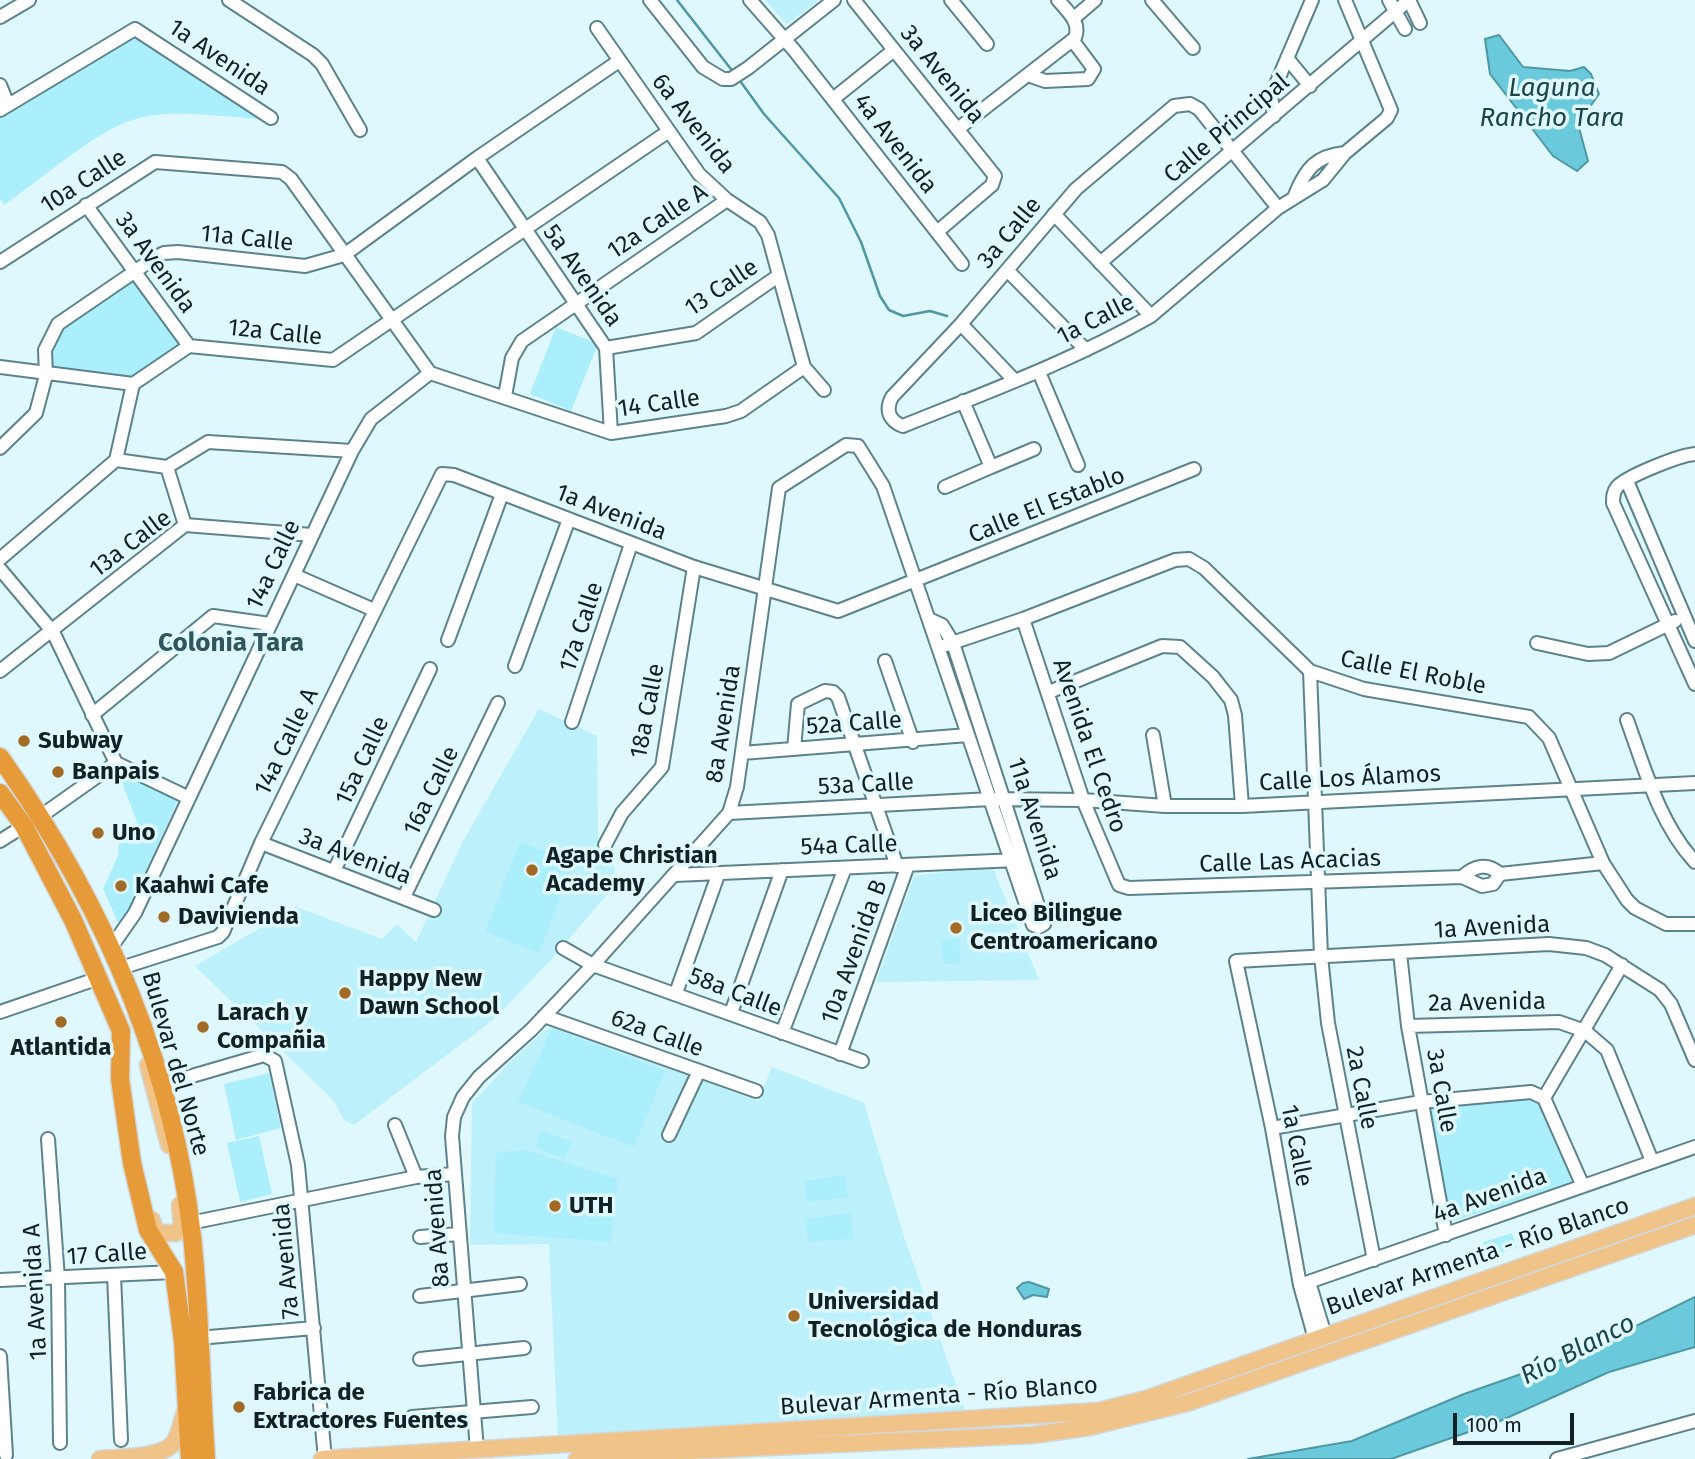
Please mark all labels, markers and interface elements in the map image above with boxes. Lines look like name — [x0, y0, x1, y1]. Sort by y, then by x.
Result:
street label: 1a Avenida — [163, 13, 275, 103]
street label: 3a Avenida — [894, 20, 990, 130]
street label: 6a Avenida — [645, 68, 741, 180]
street label: Calle Principal — [1158, 68, 1296, 190]
water label: Laguna Rancho Tara — [1480, 73, 1624, 134]
street label: 4a Avenida — [847, 88, 943, 200]
street label: 10a Calle — [36, 144, 132, 220]
street label: 12a Calle A — [602, 178, 714, 266]
street label: 3a Calle — [972, 191, 1048, 275]
street label: 3a Avenida — [109, 207, 201, 319]
street label: 5a Avenida — [536, 219, 628, 333]
street label: 11a Calle — [199, 220, 295, 258]
street label: 13 Calle — [680, 253, 764, 323]
street label: 1a Calle — [1053, 288, 1139, 352]
street label: 12a Calle — [227, 314, 323, 352]
street label: 14 Calle — [616, 384, 702, 424]
street label: Calle El Establo — [965, 462, 1129, 550]
street label: 1a Avenida — [551, 479, 671, 547]
street label: 13a Calle — [84, 504, 178, 584]
street label: 14a Calle — [241, 516, 307, 614]
street label: 17a Calle — [554, 578, 610, 676]
district label: Colonia Tara — [158, 628, 304, 660]
street label: Calle El Roble — [1338, 645, 1488, 701]
street label: Avenida El Cedro — [1046, 655, 1132, 837]
street label: 18a Calle — [625, 661, 671, 761]
street label: 8a Avenida — [700, 663, 748, 785]
street label: 14a Calle A — [249, 684, 325, 800]
street label: 52a Calle — [805, 706, 903, 742]
street label: 15a Calle — [330, 712, 396, 810]
place label: Subway — [38, 727, 123, 755]
marker: Subway — [16, 733, 32, 749]
street label: 16a Calle — [398, 742, 466, 840]
street label: 11a Avenida — [1001, 754, 1067, 884]
place label: Banpais — [72, 758, 159, 786]
street label: Calle Los Álamos — [1258, 760, 1442, 798]
marker: Banpais — [50, 764, 66, 780]
street label: 53a Calle — [817, 768, 915, 802]
place label: Uno — [112, 819, 155, 847]
street label: 3a Avenida — [295, 822, 415, 892]
marker: Uno — [90, 825, 106, 841]
street label: 54a Calle — [800, 830, 898, 862]
place label: Agape Christian Academy — [546, 842, 718, 898]
street label: Calle Las Acacias — [1199, 844, 1381, 880]
marker: Agape Christian Academy — [524, 862, 540, 878]
place label: Kaahwi Cafe — [135, 872, 269, 900]
street label: 10a Avenida B — [816, 876, 894, 1028]
marker: Kaahwi Cafe — [113, 878, 129, 894]
place label: Liceo Bilingue Centroamericano — [970, 900, 1158, 956]
place label: Davivienda — [178, 903, 299, 931]
marker: Davivienda — [156, 909, 172, 925]
street label: 1a Avenida — [1433, 911, 1551, 945]
marker: Liceo Bilingue Centroamericano — [948, 920, 964, 936]
street label: 58a Calle — [684, 962, 786, 1024]
place label: Happy New Dawn School — [359, 965, 499, 1021]
street label: Bulevar del Norte — [135, 968, 215, 1160]
marker: Happy New Dawn School — [337, 985, 353, 1001]
street label: 2a Avenida — [1428, 988, 1546, 1018]
place label: Larach y Compañia — [217, 999, 326, 1055]
street label: 62a Calle — [607, 1004, 707, 1064]
marker: Atlantida — [53, 1014, 69, 1030]
marker: Larach y Compañia — [195, 1019, 211, 1035]
place label: Atlantida — [11, 1034, 111, 1062]
street label: 2a Calle — [1339, 1044, 1383, 1132]
street label: 3a Calle — [1419, 1047, 1463, 1135]
street label: 1a Calle — [1274, 1103, 1318, 1189]
street label: 4a Avenida — [1429, 1162, 1551, 1230]
street label: 8a Avenida — [419, 1167, 457, 1289]
place label: UTH — [569, 1192, 614, 1220]
street label: Bulevar Armenta - Río Blanco — [1323, 1192, 1633, 1322]
marker: UTH — [547, 1198, 563, 1214]
street label: 7a Avenida — [268, 1202, 306, 1320]
street label: 1a Avenida A — [18, 1223, 54, 1361]
street label: 17 Calle — [66, 1238, 148, 1272]
place label: Universidad Tecnológica de Honduras — [808, 1288, 1082, 1344]
marker: Universidad Tecnológica de Honduras — [786, 1308, 802, 1324]
water label: Río Blanco — [1516, 1308, 1640, 1392]
street label: Bulevar Armenta - Río Blanco — [779, 1372, 1099, 1422]
place label: Fabrica de Extractores Fuentes — [253, 1379, 468, 1435]
marker: Fabrica de Extractores Fuentes — [231, 1399, 247, 1415]
scale bar — [1457, 1400, 1578, 1444]
text: 100 m — [1466, 1412, 1522, 1438]

